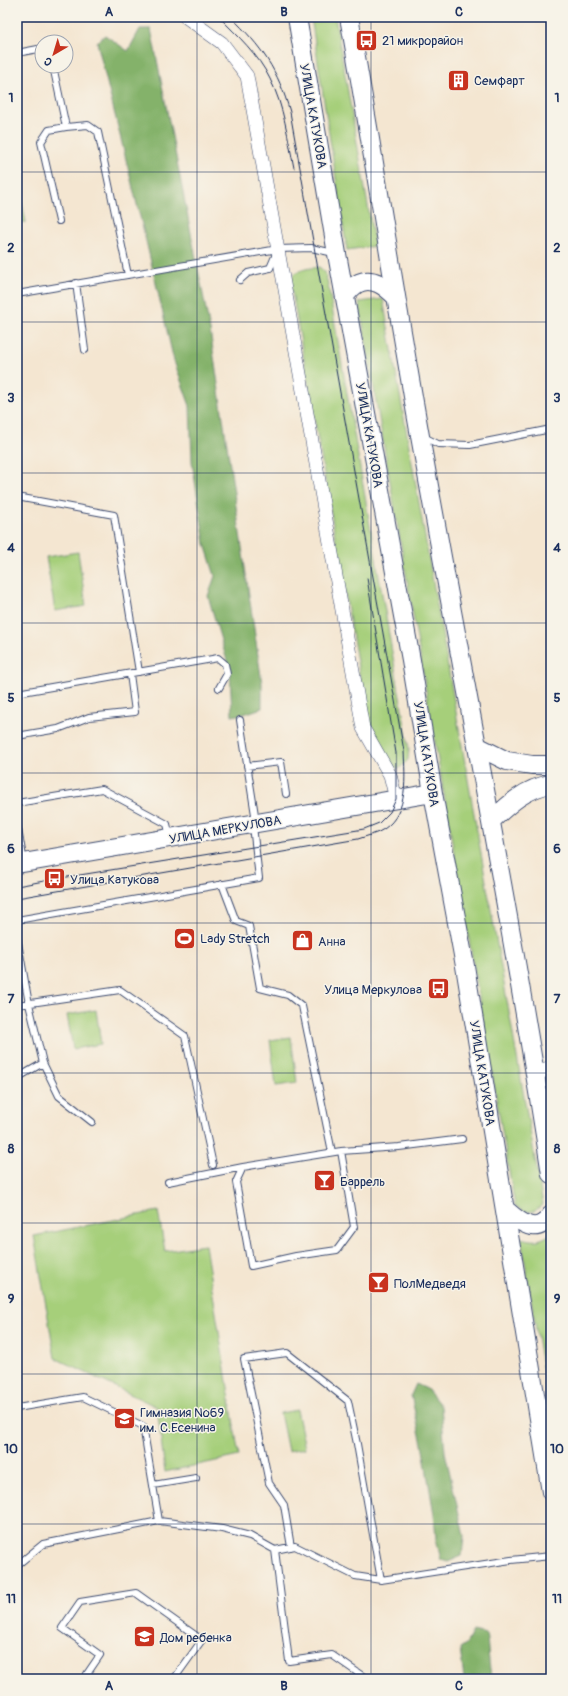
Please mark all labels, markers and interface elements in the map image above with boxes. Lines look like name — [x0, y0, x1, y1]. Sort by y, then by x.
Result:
text: A — [105, 4, 114, 20]
text: B — [280, 4, 288, 20]
text: C — [455, 4, 463, 20]
bus stop icon: 21 микрорайон — [354, 27, 380, 53]
place label: 21 микрорайон — [382, 33, 463, 49]
north arrow — [34, 34, 74, 74]
text: С — [41, 54, 55, 69]
street label: УЛИЦА КАТУКОВА — [296, 62, 330, 170]
building icon: Семфарт — [445, 67, 471, 93]
place label: Семфарт — [474, 73, 525, 89]
text: 1 — [8, 90, 14, 106]
text: 1 — [554, 90, 560, 106]
text: 2 — [7, 240, 15, 256]
text: 2 — [553, 240, 561, 256]
street label: УЛИЦА КАТУКОВА — [352, 381, 386, 489]
text: 3 — [7, 390, 15, 406]
text: 3 — [553, 390, 561, 406]
text: 4 — [7, 540, 15, 556]
text: 4 — [553, 540, 561, 556]
text: 5 — [7, 690, 15, 706]
text: 5 — [553, 690, 561, 706]
street label: УЛИЦА КАТУКОВА — [410, 700, 442, 808]
street label: УЛИЦА МЕРКУЛОВА — [168, 812, 283, 848]
text: 6 — [7, 841, 15, 857]
text: 6 — [553, 841, 561, 857]
bus stop icon: Улица Катукова — [42, 866, 68, 892]
place label: Улица Катукова — [70, 872, 159, 888]
sports icon: Lady Stretch — [171, 925, 197, 951]
shop icon: Анна — [289, 928, 315, 954]
place label: Lady Stretch — [200, 931, 270, 947]
place label: Анна — [318, 934, 345, 950]
bus stop icon: Улица Меркулова — [425, 976, 451, 1002]
place label: Улица Меркулова — [324, 982, 422, 998]
text: 7 — [8, 991, 15, 1007]
text: 7 — [554, 991, 561, 1007]
street label: УЛИЦА КАТУКОВА — [466, 1019, 498, 1127]
text: 8 — [8, 1141, 15, 1157]
text: 8 — [554, 1141, 561, 1157]
bar icon: Баррель — [312, 1168, 338, 1194]
place label: Баррель — [340, 1174, 385, 1190]
bar icon: ПолМедведя — [366, 1270, 392, 1296]
place label: ПолМедведя — [394, 1276, 466, 1292]
text: 9 — [8, 1291, 15, 1307]
text: 9 — [554, 1291, 561, 1307]
place label: Гимназия №69 им. С.Есенина — [140, 1405, 224, 1436]
school or university icon: Гимназия №69 им. С.Есенина — [112, 1406, 138, 1432]
text: 10 — [4, 1441, 18, 1457]
text: 10 — [550, 1441, 564, 1457]
text: 11 — [6, 1591, 16, 1607]
text: 11 — [552, 1591, 562, 1607]
school or university icon: Дом ребенка — [132, 1624, 158, 1650]
place label: Дом ребенка — [159, 1630, 232, 1646]
text: A — [105, 1678, 114, 1694]
text: B — [280, 1678, 288, 1694]
text: C — [455, 1678, 463, 1694]

